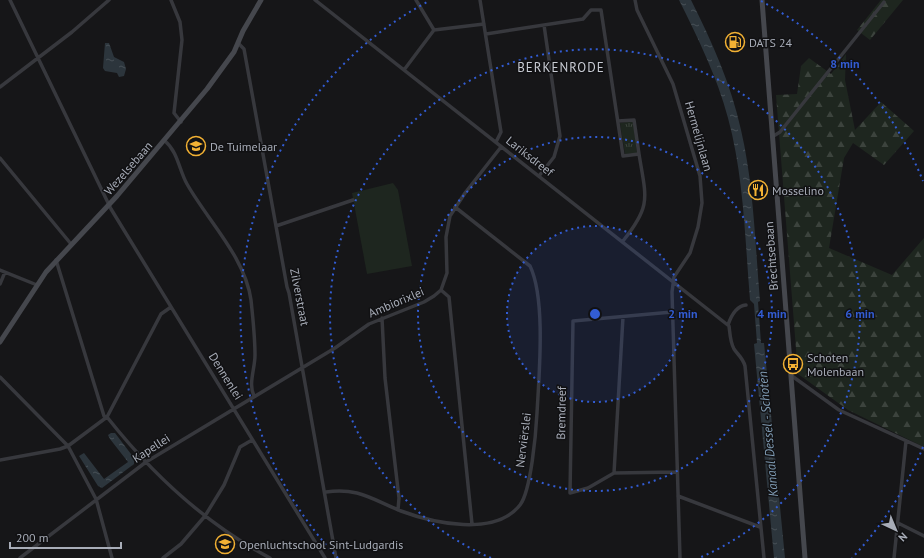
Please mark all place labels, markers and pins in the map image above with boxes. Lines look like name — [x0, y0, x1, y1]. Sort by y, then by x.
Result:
fuel station icon: DATS 24 — [724, 31, 746, 53]
place label: DATS 24 — [749, 35, 793, 50]
school or university icon: De Tuimelaar — [185, 135, 207, 157]
place label: De Tuimelaar — [210, 139, 277, 154]
restaurant icon: Mosselino — [747, 179, 769, 201]
place label: Mosselino — [772, 183, 824, 198]
centre of rings — [588, 307, 602, 321]
place label: Schoten Molenbaan — [807, 350, 864, 379]
bus stop icon: Schoten Molenbaan — [782, 353, 804, 375]
school or university icon: Openluchtschool Sint-Ludgardis — [214, 533, 236, 555]
place label: Openluchtschool Sint-Ludgardis — [239, 537, 403, 552]

